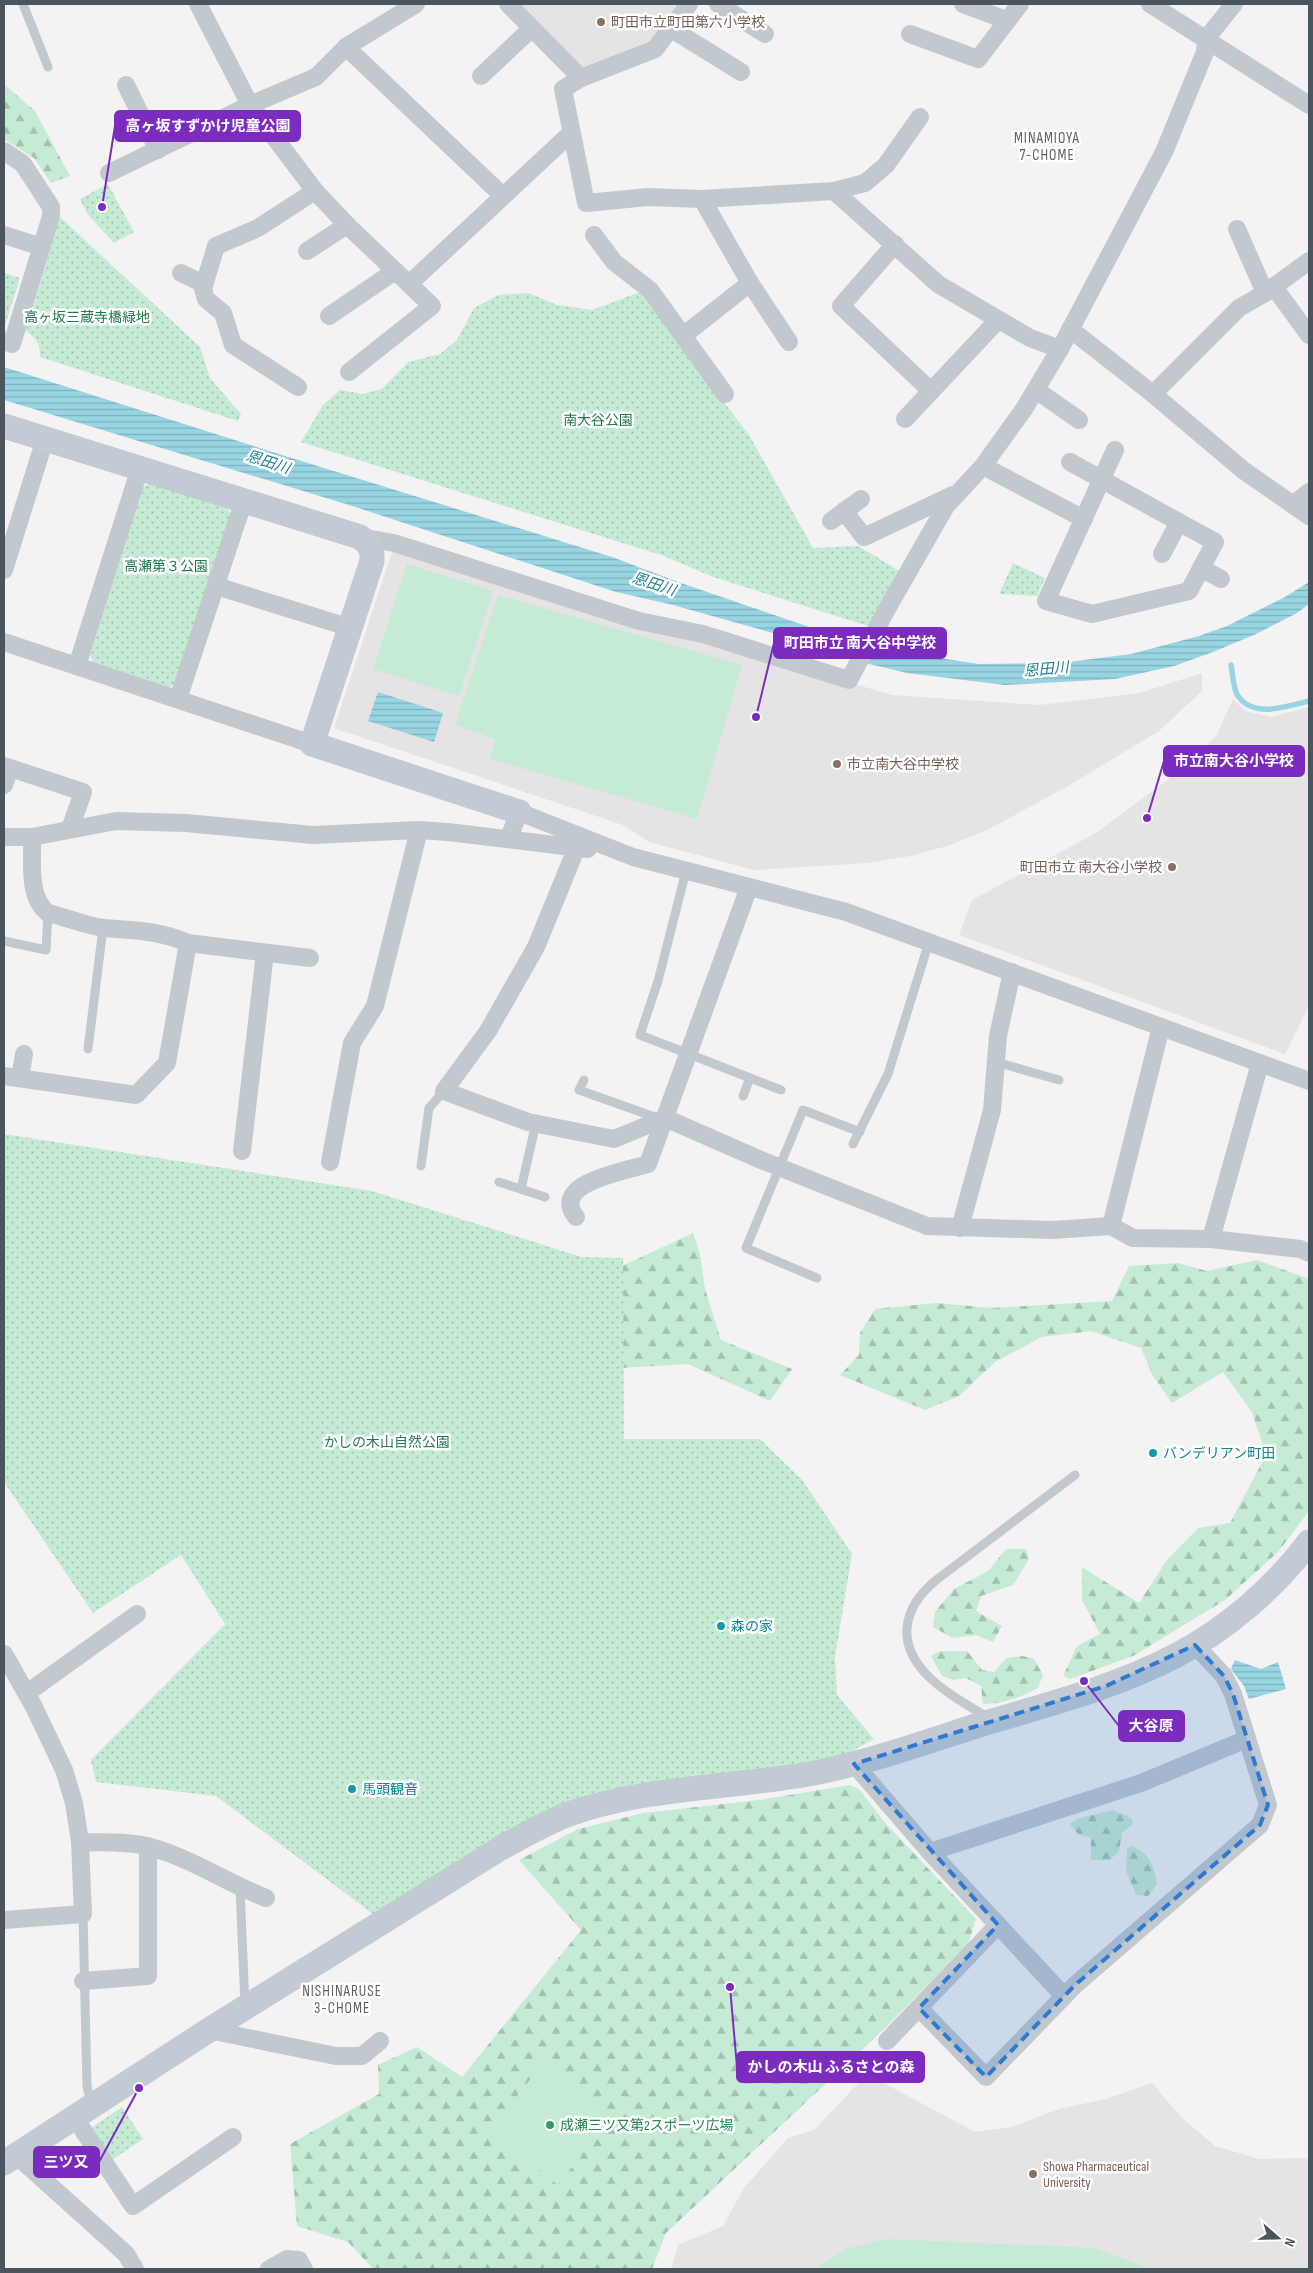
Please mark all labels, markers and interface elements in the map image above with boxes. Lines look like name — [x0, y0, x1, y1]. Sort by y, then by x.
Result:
place label: 町田市立町田第六小学校 — [611, 14, 765, 31]
marker: 町田市立町田第六小学校 — [595, 16, 607, 28]
callout: 高ヶ坂すずかけ児童公園 — [115, 111, 300, 141]
text: 高ヶ坂すずかけ児童公園 — [125, 117, 291, 136]
district label: MINAMIOYA 7-CHOME — [1014, 129, 1080, 165]
park label: 高ヶ坂三蔵寺橋緑地 — [24, 309, 150, 326]
park label: 南大谷公園 — [563, 412, 633, 429]
water label: 恩田川 — [244, 446, 294, 479]
park label: 高瀬第３公園 — [124, 558, 208, 575]
water label: 恩田川 — [630, 568, 680, 601]
callout: 町田市立 南大谷中学校 — [774, 628, 946, 658]
text: 町田市立 南大谷中学校 — [784, 634, 936, 653]
water label: 恩田川 — [1023, 658, 1071, 681]
callout: 市立南大谷小学校 — [1164, 746, 1304, 776]
text: 市立南大谷小学校 — [1174, 752, 1294, 771]
place label: 市立南大谷中学校 — [847, 756, 959, 773]
marker: 市立南大谷中学校 — [831, 758, 843, 770]
place label: 町田市立 南大谷小学校 — [1020, 859, 1162, 876]
marker: 町田市立 南大谷小学校 — [1166, 861, 1178, 873]
park label: かしの木山自然公園 — [324, 1434, 450, 1451]
place label: バンデリアン町田 — [1163, 1445, 1275, 1462]
marker: バンデリアン町田 — [1147, 1447, 1159, 1459]
place label: 森の家 — [731, 1618, 773, 1635]
marker: 森の家 — [715, 1620, 727, 1632]
callout: 大谷原 — [1119, 1711, 1184, 1741]
text: 大谷原 — [1128, 1717, 1174, 1736]
place label: 馬頭観音 — [362, 1781, 418, 1798]
marker: 馬頭観音 — [346, 1783, 358, 1795]
district label: NISHINARUSE 3-CHOME — [302, 1982, 382, 2018]
callout: かしの木山 ふるさとの森 — [737, 2052, 924, 2082]
text: かしの木山 ふるさとの森 — [747, 2058, 915, 2077]
place label: 成瀬三ツ又第2スポーツ広場 — [560, 2117, 734, 2134]
marker: 成瀬三ツ又第2スポーツ広場 — [544, 2119, 556, 2131]
callout: 三ツ又 — [34, 2147, 99, 2177]
text: 三ツ又 — [43, 2153, 89, 2172]
place label: Showa Pharmaceutical University — [1043, 2158, 1149, 2191]
marker: Showa Pharmaceutical University — [1027, 2168, 1039, 2180]
north arrow — [1253, 2213, 1303, 2263]
text: N — [1280, 2236, 1299, 2249]

